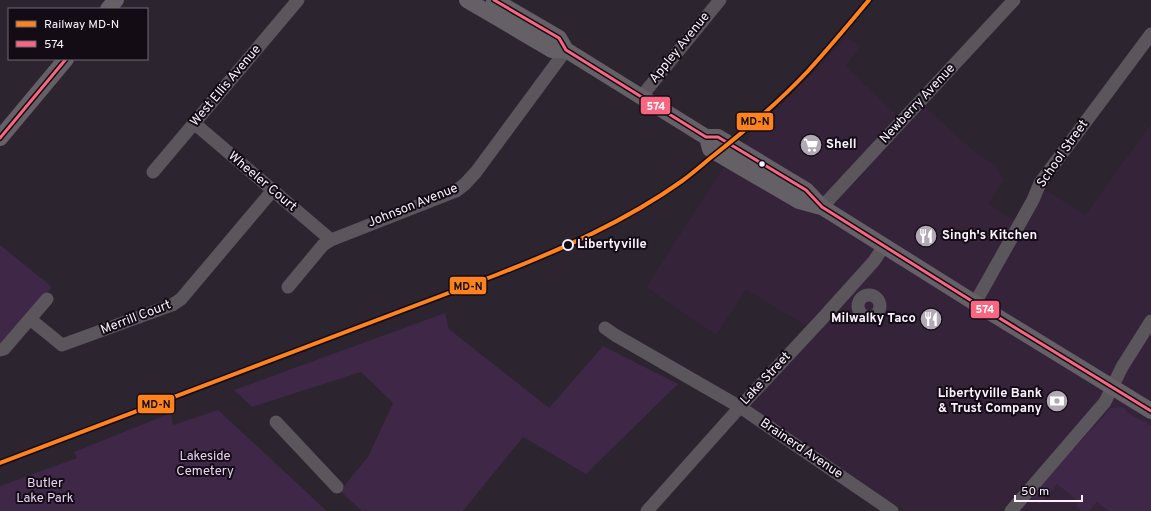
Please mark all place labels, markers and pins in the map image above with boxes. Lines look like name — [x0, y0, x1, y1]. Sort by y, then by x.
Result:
supermarket icon: Shell — [798, 132, 824, 158]
place label: Shell — [826, 137, 857, 153]
unlabelled marker — [757, 159, 767, 169]
restaurant icon: Singh's Kitchen — [913, 223, 939, 249]
place label: Singh's Kitchen — [942, 228, 1037, 244]
place label: Libertyville — [577, 237, 647, 253]
marker: Libertyville — [562, 239, 574, 251]
restaurant icon: Milwalky Taco — [918, 306, 944, 332]
place label: Milwalky Taco — [831, 311, 916, 327]
place label: Libertyville Bank & Trust Company — [938, 386, 1043, 417]
bank icon: Libertyville Bank & Trust Company — [1044, 388, 1070, 414]

